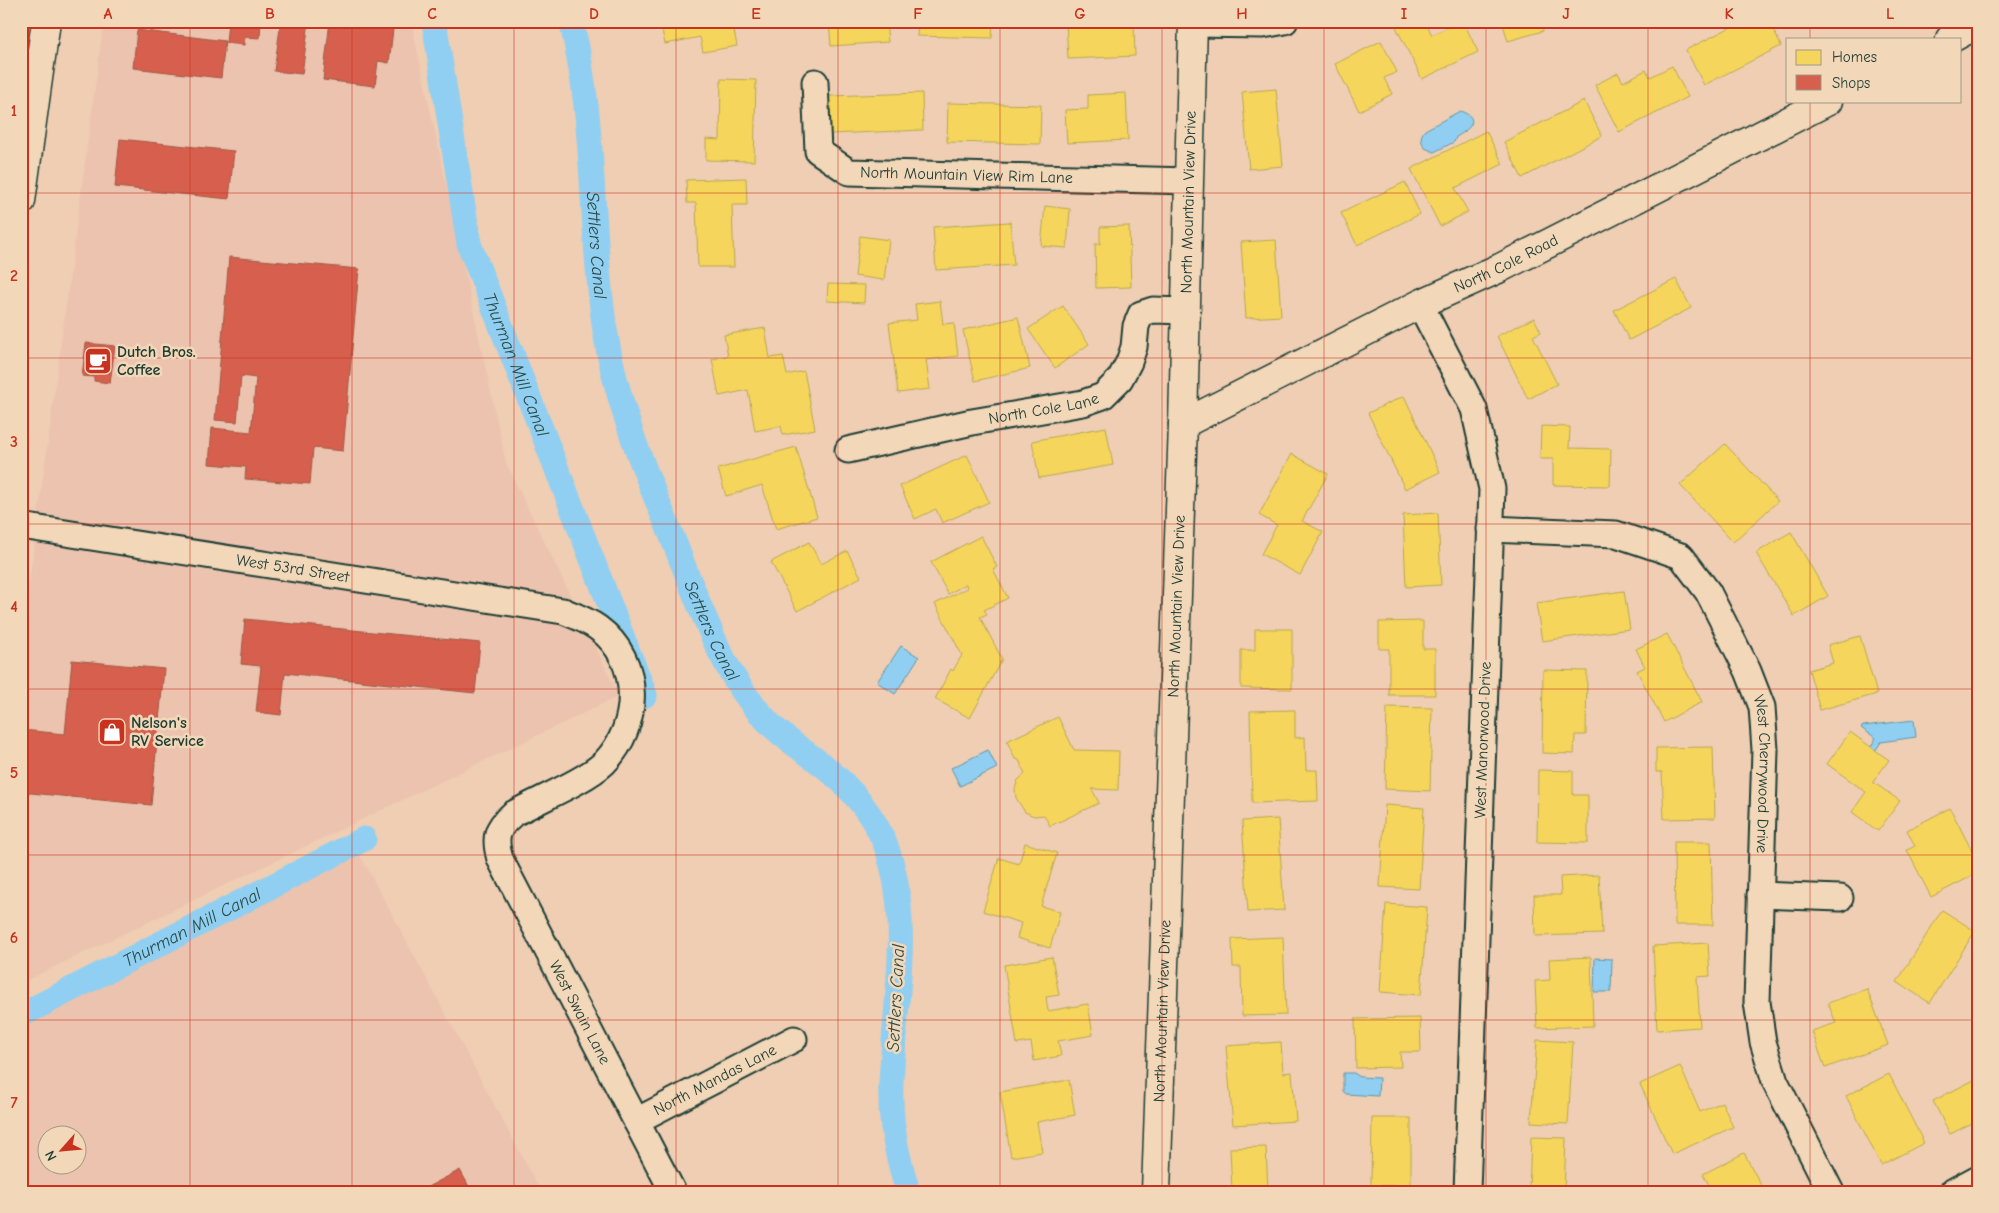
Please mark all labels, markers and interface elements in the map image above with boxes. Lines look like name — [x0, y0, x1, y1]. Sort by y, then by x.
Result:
text: A — [104, 5, 113, 23]
text: B — [265, 5, 275, 23]
text: C — [427, 5, 437, 23]
text: D — [589, 5, 599, 23]
text: E — [751, 5, 761, 23]
text: F — [913, 5, 923, 23]
text: G — [1074, 5, 1086, 23]
text: H — [1236, 5, 1248, 23]
text: I — [1401, 5, 1407, 23]
text: J — [1562, 5, 1570, 23]
text: K — [1724, 5, 1734, 23]
text: L — [1886, 5, 1894, 23]
legend — [1786, 38, 1962, 102]
text: Homes — [1832, 48, 1877, 66]
text: Shops — [1832, 74, 1870, 92]
text: 1 — [11, 102, 17, 120]
street label: North Mountain View Drive — [1177, 111, 1200, 294]
street label: North Mountain View Rim Lane — [860, 163, 1073, 187]
water label: Settlers Canal — [582, 191, 611, 301]
street label: North Cole Road — [1451, 231, 1561, 297]
text: 2 — [10, 267, 18, 285]
water label: Thurman Mill Canal — [478, 290, 554, 440]
place label: Dutch Bros. Coffee — [117, 343, 196, 379]
cafe icon: Dutch Bros. Coffee — [83, 346, 113, 376]
street label: North Cole Lane — [987, 389, 1101, 428]
text: 3 — [10, 433, 18, 451]
street label: North Mountain View Drive — [1164, 515, 1189, 698]
street label: West 53rd Street — [235, 551, 351, 586]
water label: Settlers Canal — [680, 578, 744, 685]
text: 4 — [10, 598, 18, 616]
street label: West Manorwood Drive — [1471, 661, 1495, 819]
street label: West Cherrywood Drive — [1749, 693, 1774, 853]
place label: Nelson's RV Service — [131, 714, 204, 750]
shop icon: Nelson's RV Service — [97, 717, 127, 747]
text: 5 — [10, 764, 18, 782]
water label: Thurman Mill Canal — [119, 883, 265, 971]
street label: North Mountain View Drive — [1150, 919, 1175, 1103]
text: 6 — [10, 929, 18, 947]
water label: Settlers Canal — [883, 943, 909, 1052]
street label: West Swain Lane — [545, 958, 614, 1068]
street label: North Mandas Lane — [650, 1041, 780, 1119]
text: 7 — [10, 1094, 18, 1112]
north arrow — [38, 1126, 88, 1176]
text: N — [41, 1148, 61, 1164]

